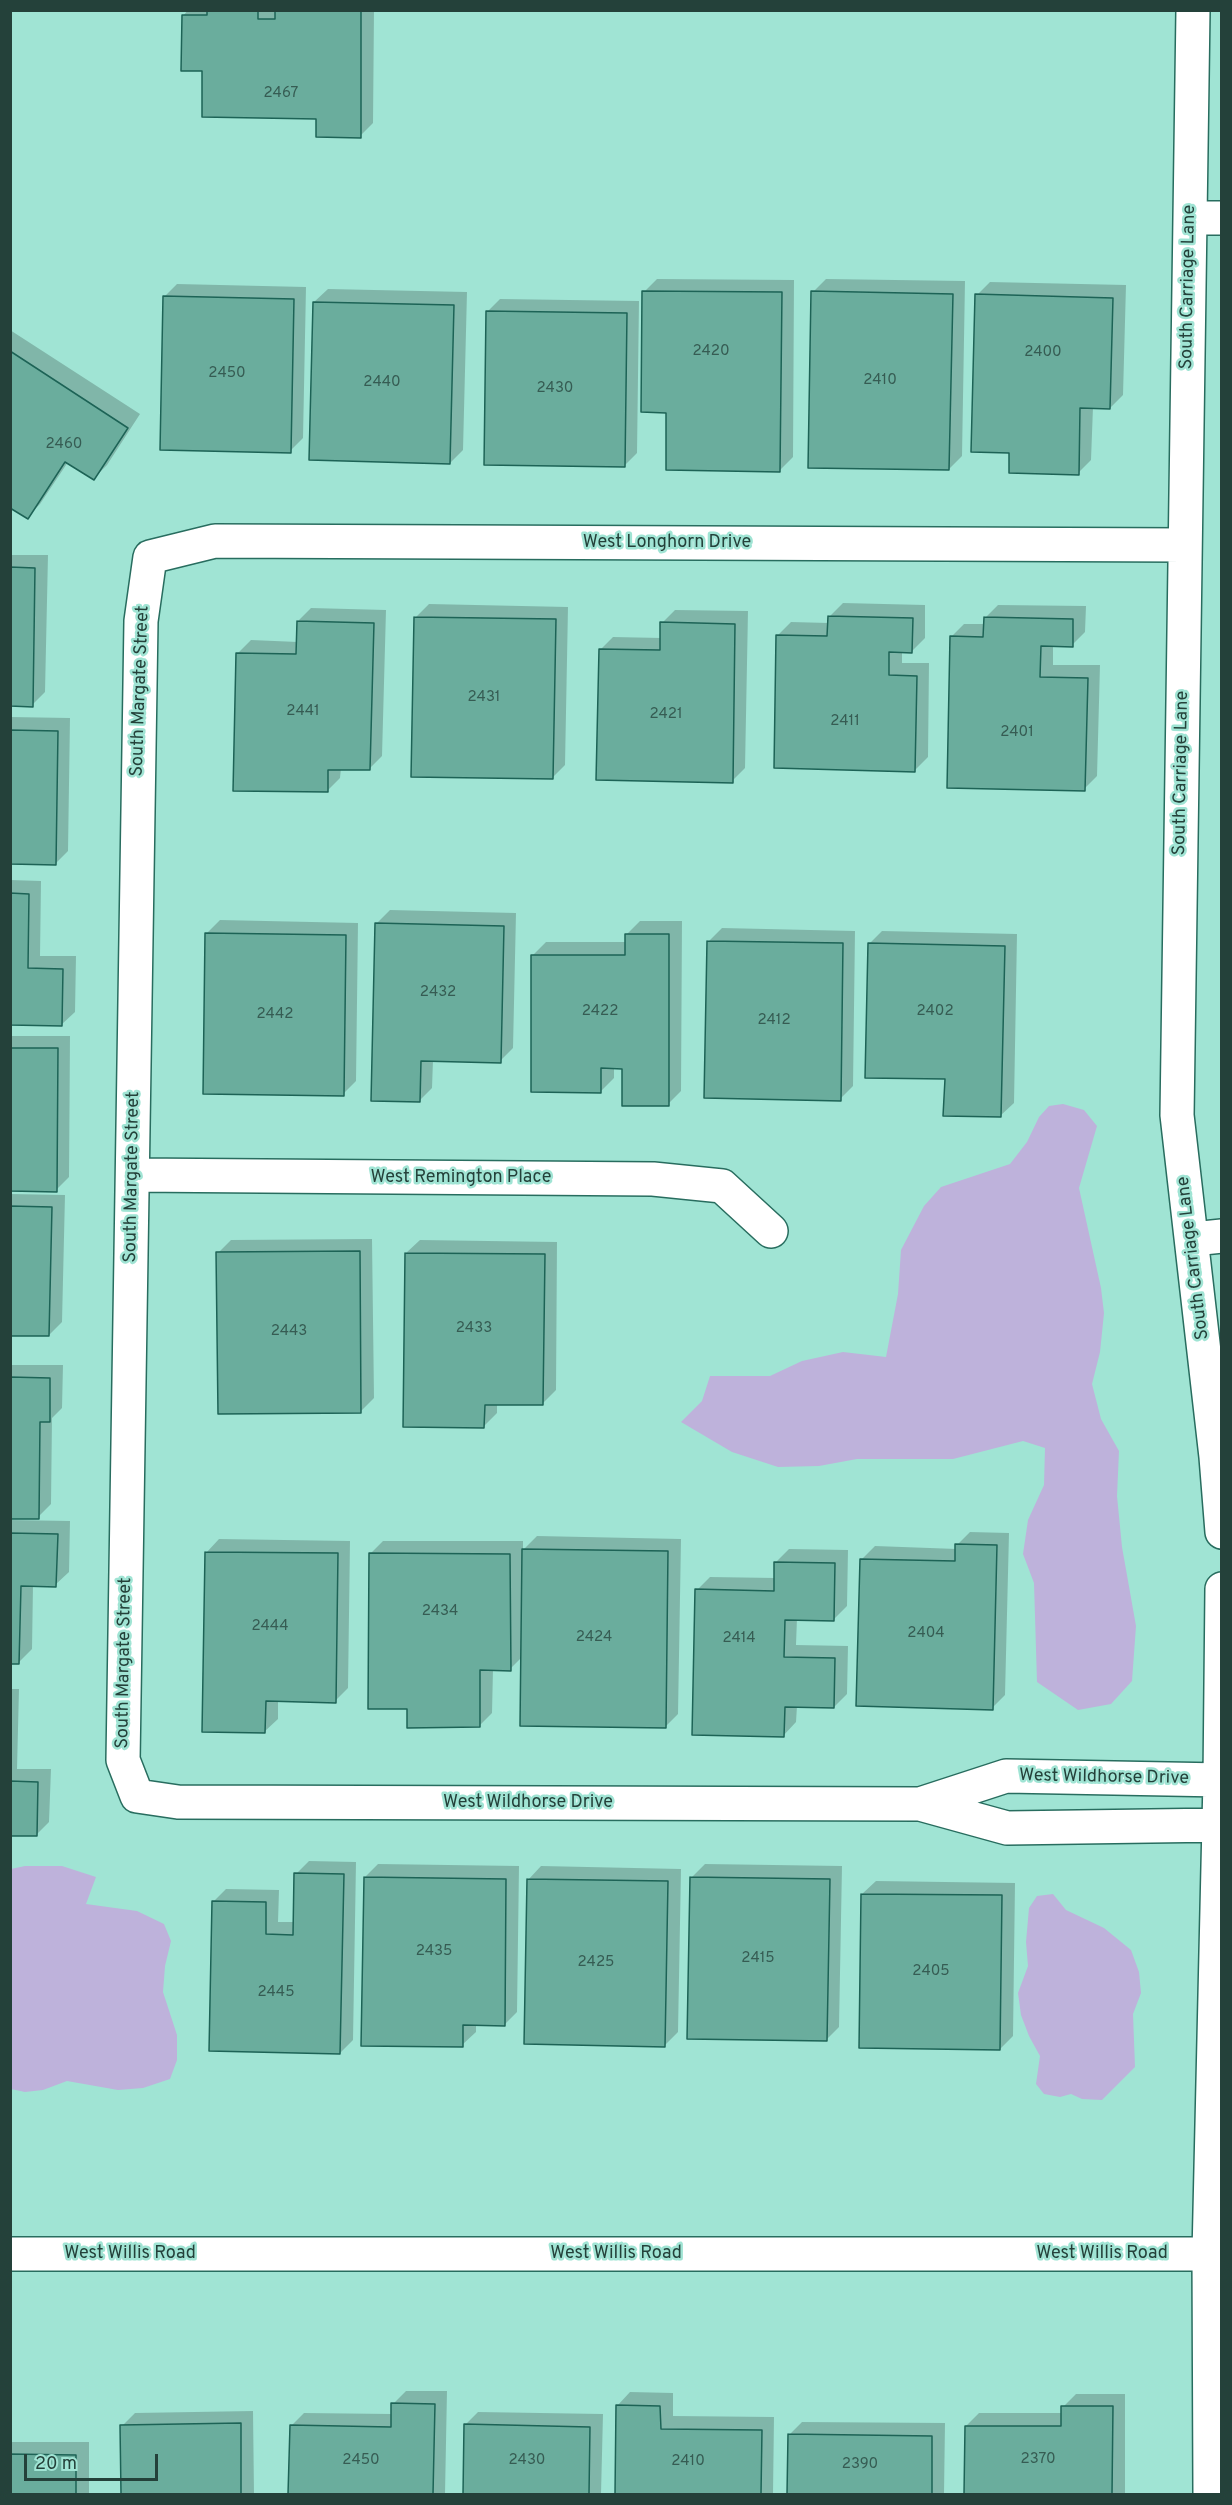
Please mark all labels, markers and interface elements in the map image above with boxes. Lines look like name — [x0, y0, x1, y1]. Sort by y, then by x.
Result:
house number: 2467 — [264, 85, 298, 103]
street label: South Carriage Lane — [1177, 204, 1201, 370]
house number: 2420 — [692, 343, 730, 361]
house number: 2400 — [1024, 344, 1062, 362]
house number: 2450 — [208, 365, 246, 383]
house number: 2410 — [863, 372, 897, 390]
house number: 2440 — [363, 374, 401, 392]
house number: 2430 — [537, 380, 573, 398]
house number: 2460 — [46, 436, 82, 454]
street label: West Longhorn Drive — [583, 532, 751, 554]
street label: South Margate Street — [127, 605, 155, 777]
house number: 2431 — [468, 689, 500, 707]
street label: South Carriage Lane — [1170, 690, 1194, 856]
house number: 2441 — [286, 703, 320, 721]
house number: 2421 — [649, 706, 683, 724]
house number: 2411 — [830, 713, 860, 731]
house number: 2401 — [1000, 724, 1034, 742]
house number: 2432 — [420, 984, 456, 1002]
house number: 2422 — [582, 1003, 618, 1021]
house number: 2402 — [916, 1003, 954, 1021]
house number: 2442 — [257, 1006, 293, 1024]
house number: 2412 — [757, 1012, 791, 1030]
street label: South Margate Street — [121, 1091, 145, 1263]
street label: West Remington Place — [371, 1167, 551, 1189]
street label: South Carriage Lane — [1173, 1175, 1215, 1341]
house number: 2433 — [456, 1320, 492, 1338]
house number: 2443 — [271, 1323, 307, 1341]
street label: South Margate Street — [113, 1577, 137, 1749]
house number: 2434 — [422, 1603, 458, 1621]
house number: 2444 — [252, 1618, 288, 1636]
house number: 2404 — [907, 1625, 945, 1643]
house number: 2424 — [576, 1629, 612, 1647]
house number: 2414 — [723, 1630, 755, 1648]
street label: West Wildhorse Drive — [1019, 1766, 1189, 1790]
street label: West Wildhorse Drive — [443, 1792, 613, 1814]
house number: 2435 — [416, 1943, 452, 1961]
house number: 2415 — [741, 1950, 775, 1968]
house number: 2425 — [578, 1954, 614, 1972]
house number: 2405 — [912, 1963, 950, 1981]
house number: 2445 — [258, 1984, 294, 2002]
street label: West Willis Road — [64, 2243, 196, 2265]
street label: West Willis Road — [550, 2243, 682, 2265]
street label: West Willis Road — [1036, 2243, 1168, 2265]
scale bar — [27, 2442, 160, 2480]
house number: 2370 — [1020, 2451, 1056, 2469]
house number: 2450 — [342, 2452, 380, 2470]
house number: 2430 — [509, 2452, 545, 2470]
text: 20 m — [35, 2453, 77, 2476]
house number: 2410 — [671, 2453, 705, 2471]
house number: 2390 — [842, 2456, 878, 2474]

